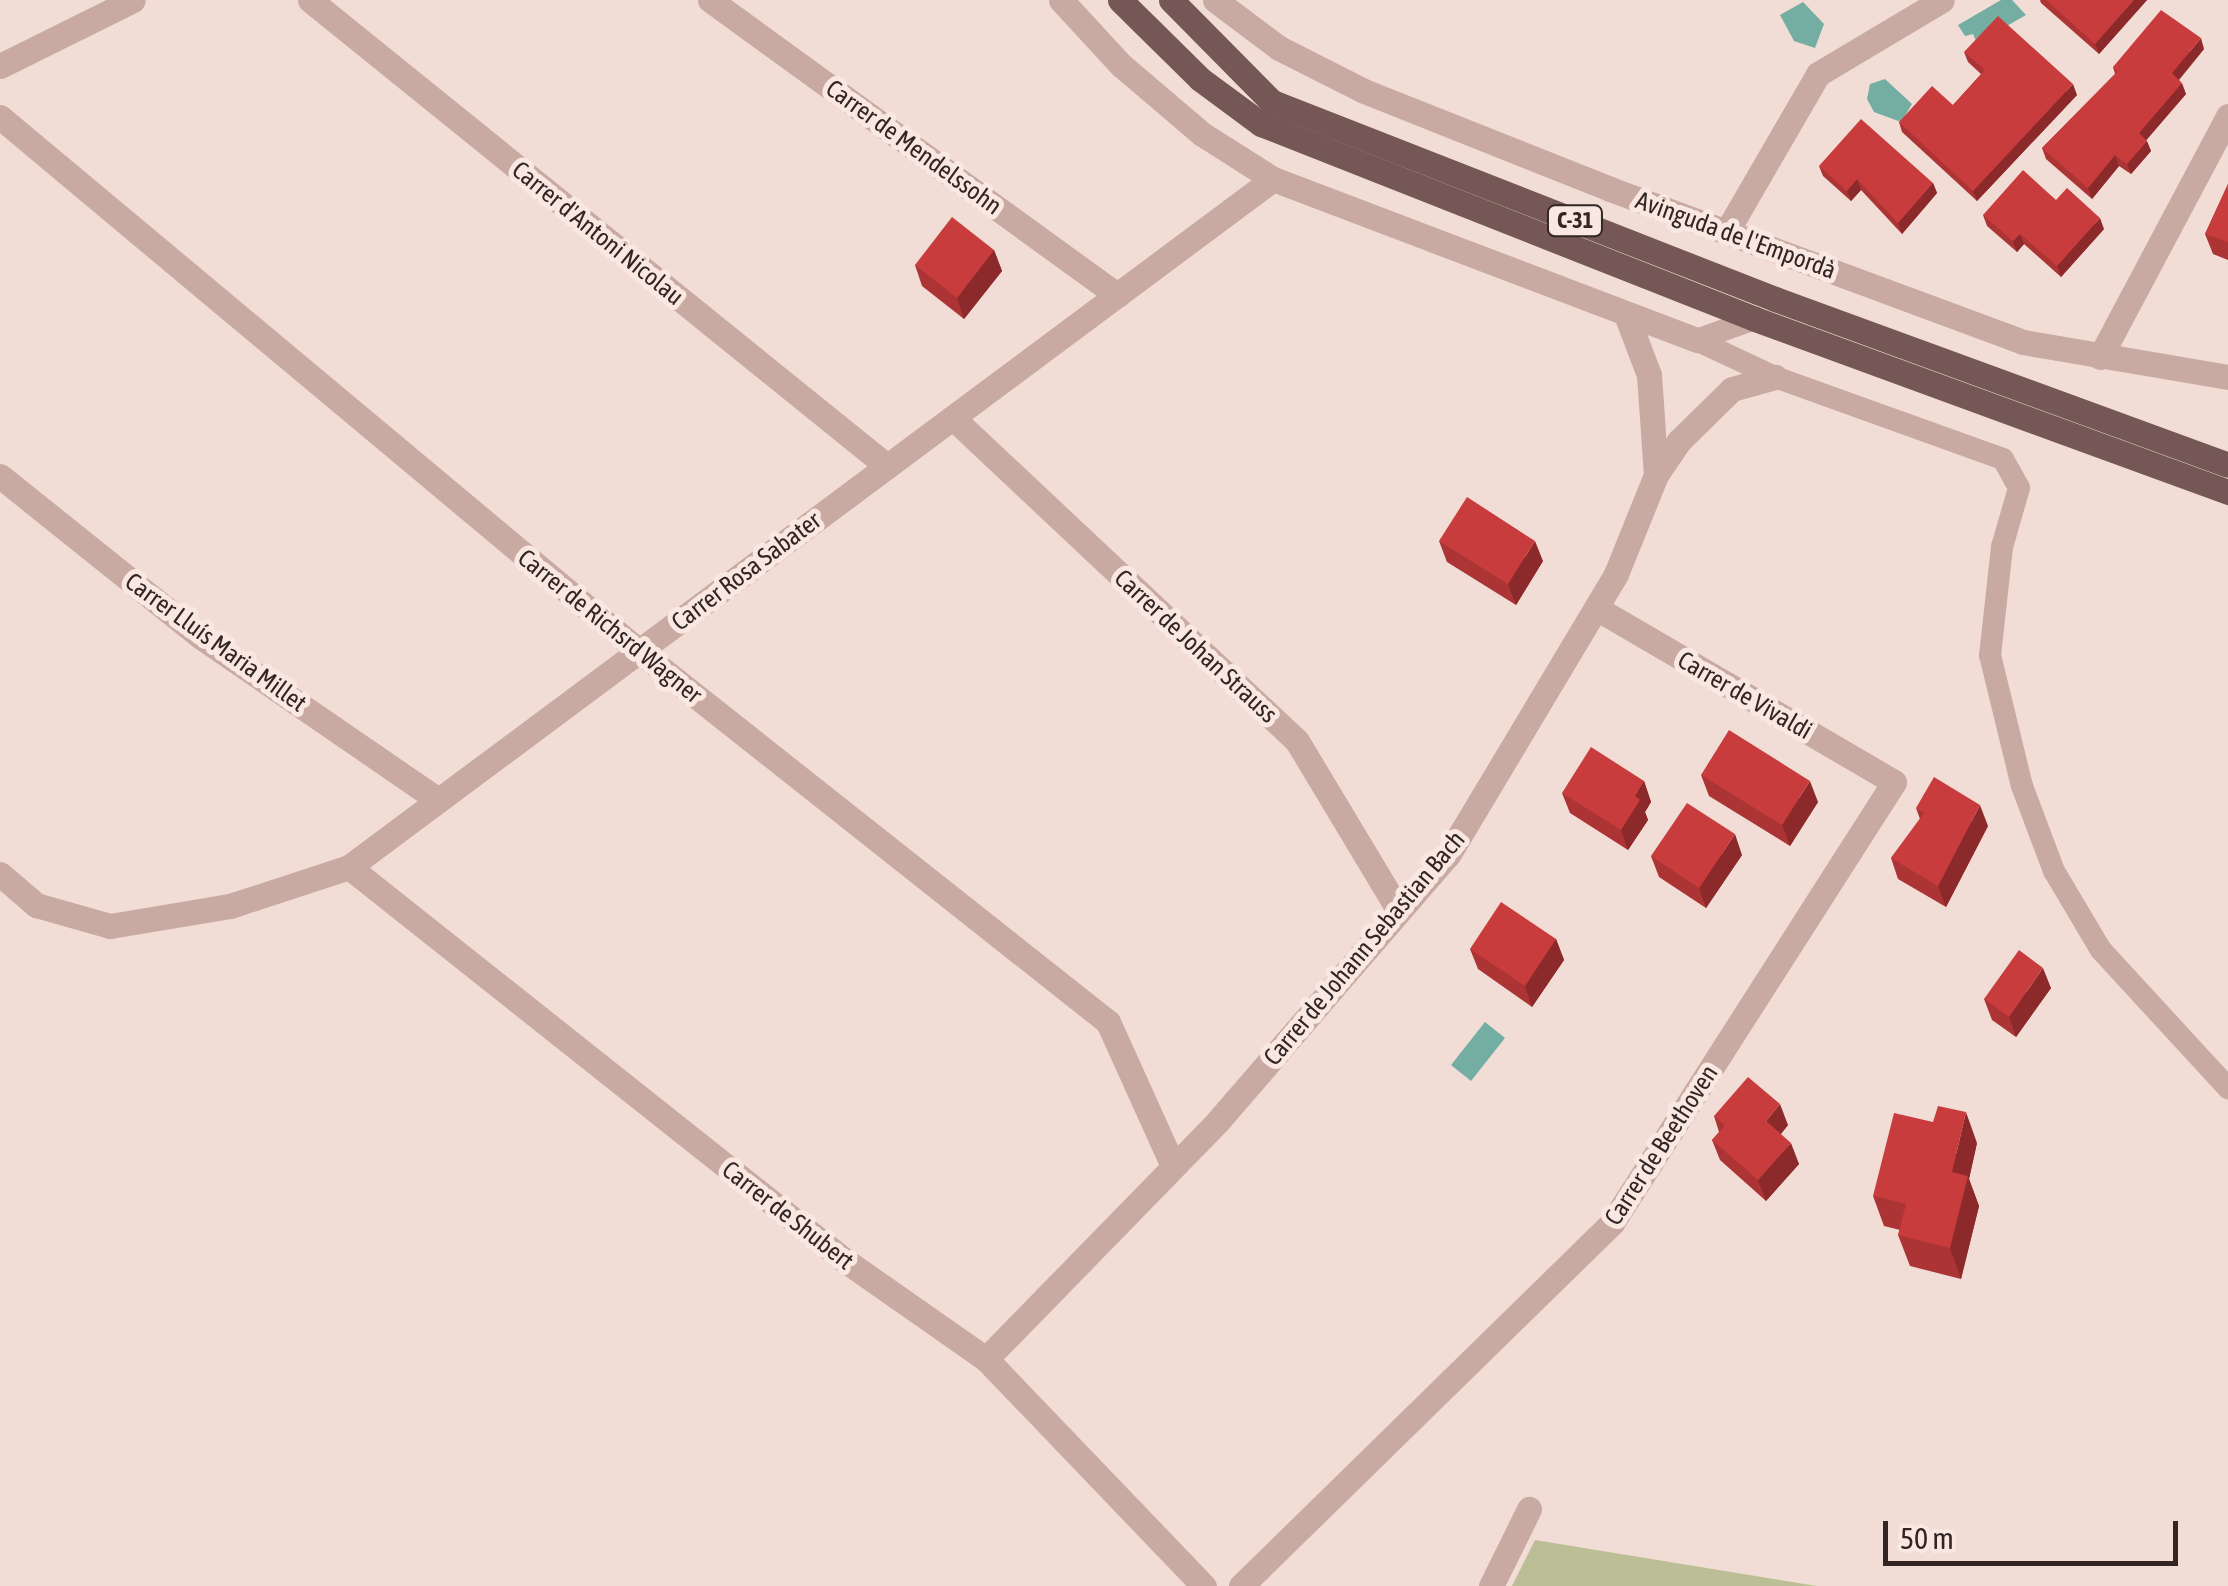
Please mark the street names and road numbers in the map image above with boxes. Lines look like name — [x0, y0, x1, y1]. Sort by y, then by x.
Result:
street label: Carrer de Mendelssohn — [820, 73, 1008, 221]
street label: Carrer d'Antoni Nicolau — [506, 155, 690, 311]
street label: Avinguda de l'Empordà — [1632, 185, 1840, 285]
road number: C-31 — [1545, 204, 1605, 238]
street label: Carrer Rosa Sabater — [665, 505, 827, 637]
street label: Carrer de Richsrd Wagner — [512, 543, 708, 709]
street label: Carrer de Johan Strauss — [1108, 563, 1284, 729]
street label: Carrer Lluís Maria Millet — [120, 566, 312, 718]
street label: Carrer de Vivaldi — [1673, 644, 1817, 746]
street label: Carrer de Johann Sebastian Bach — [1257, 825, 1471, 1071]
street label: Carrer de Beethoven — [1598, 1059, 1724, 1231]
street label: Carrer de Shubert — [716, 1154, 860, 1276]

